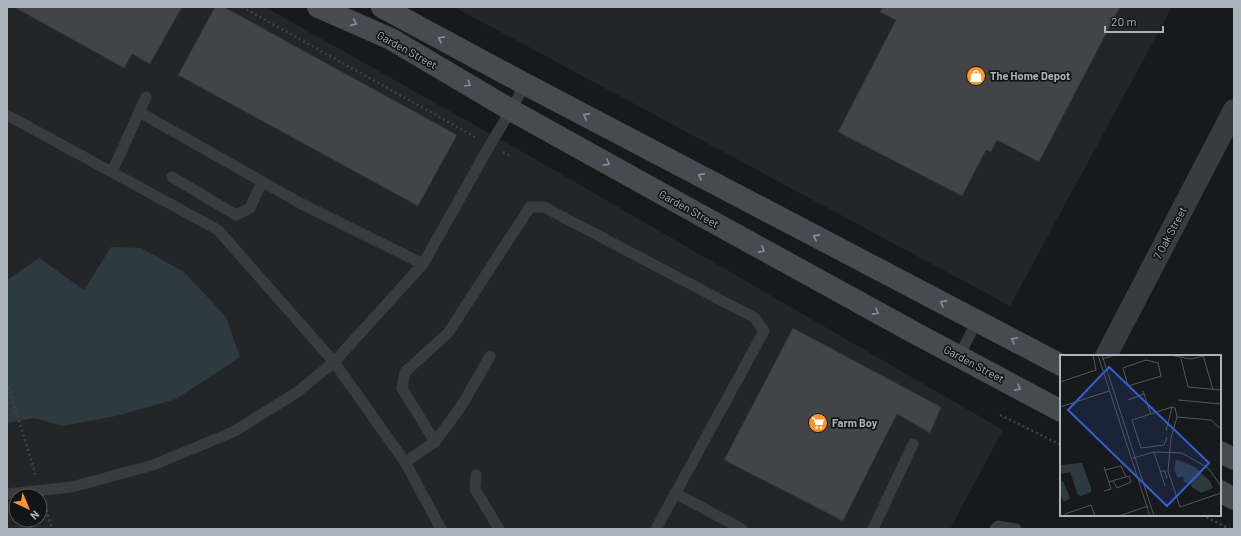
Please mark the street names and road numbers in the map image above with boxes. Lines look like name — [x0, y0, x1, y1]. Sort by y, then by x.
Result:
street label: Garden Street — [375, 28, 439, 71]
street label: Garden Street — [657, 187, 721, 230]
street label: 7 Oak Street — [1150, 204, 1189, 261]
street label: Garden Street — [942, 342, 1007, 385]

